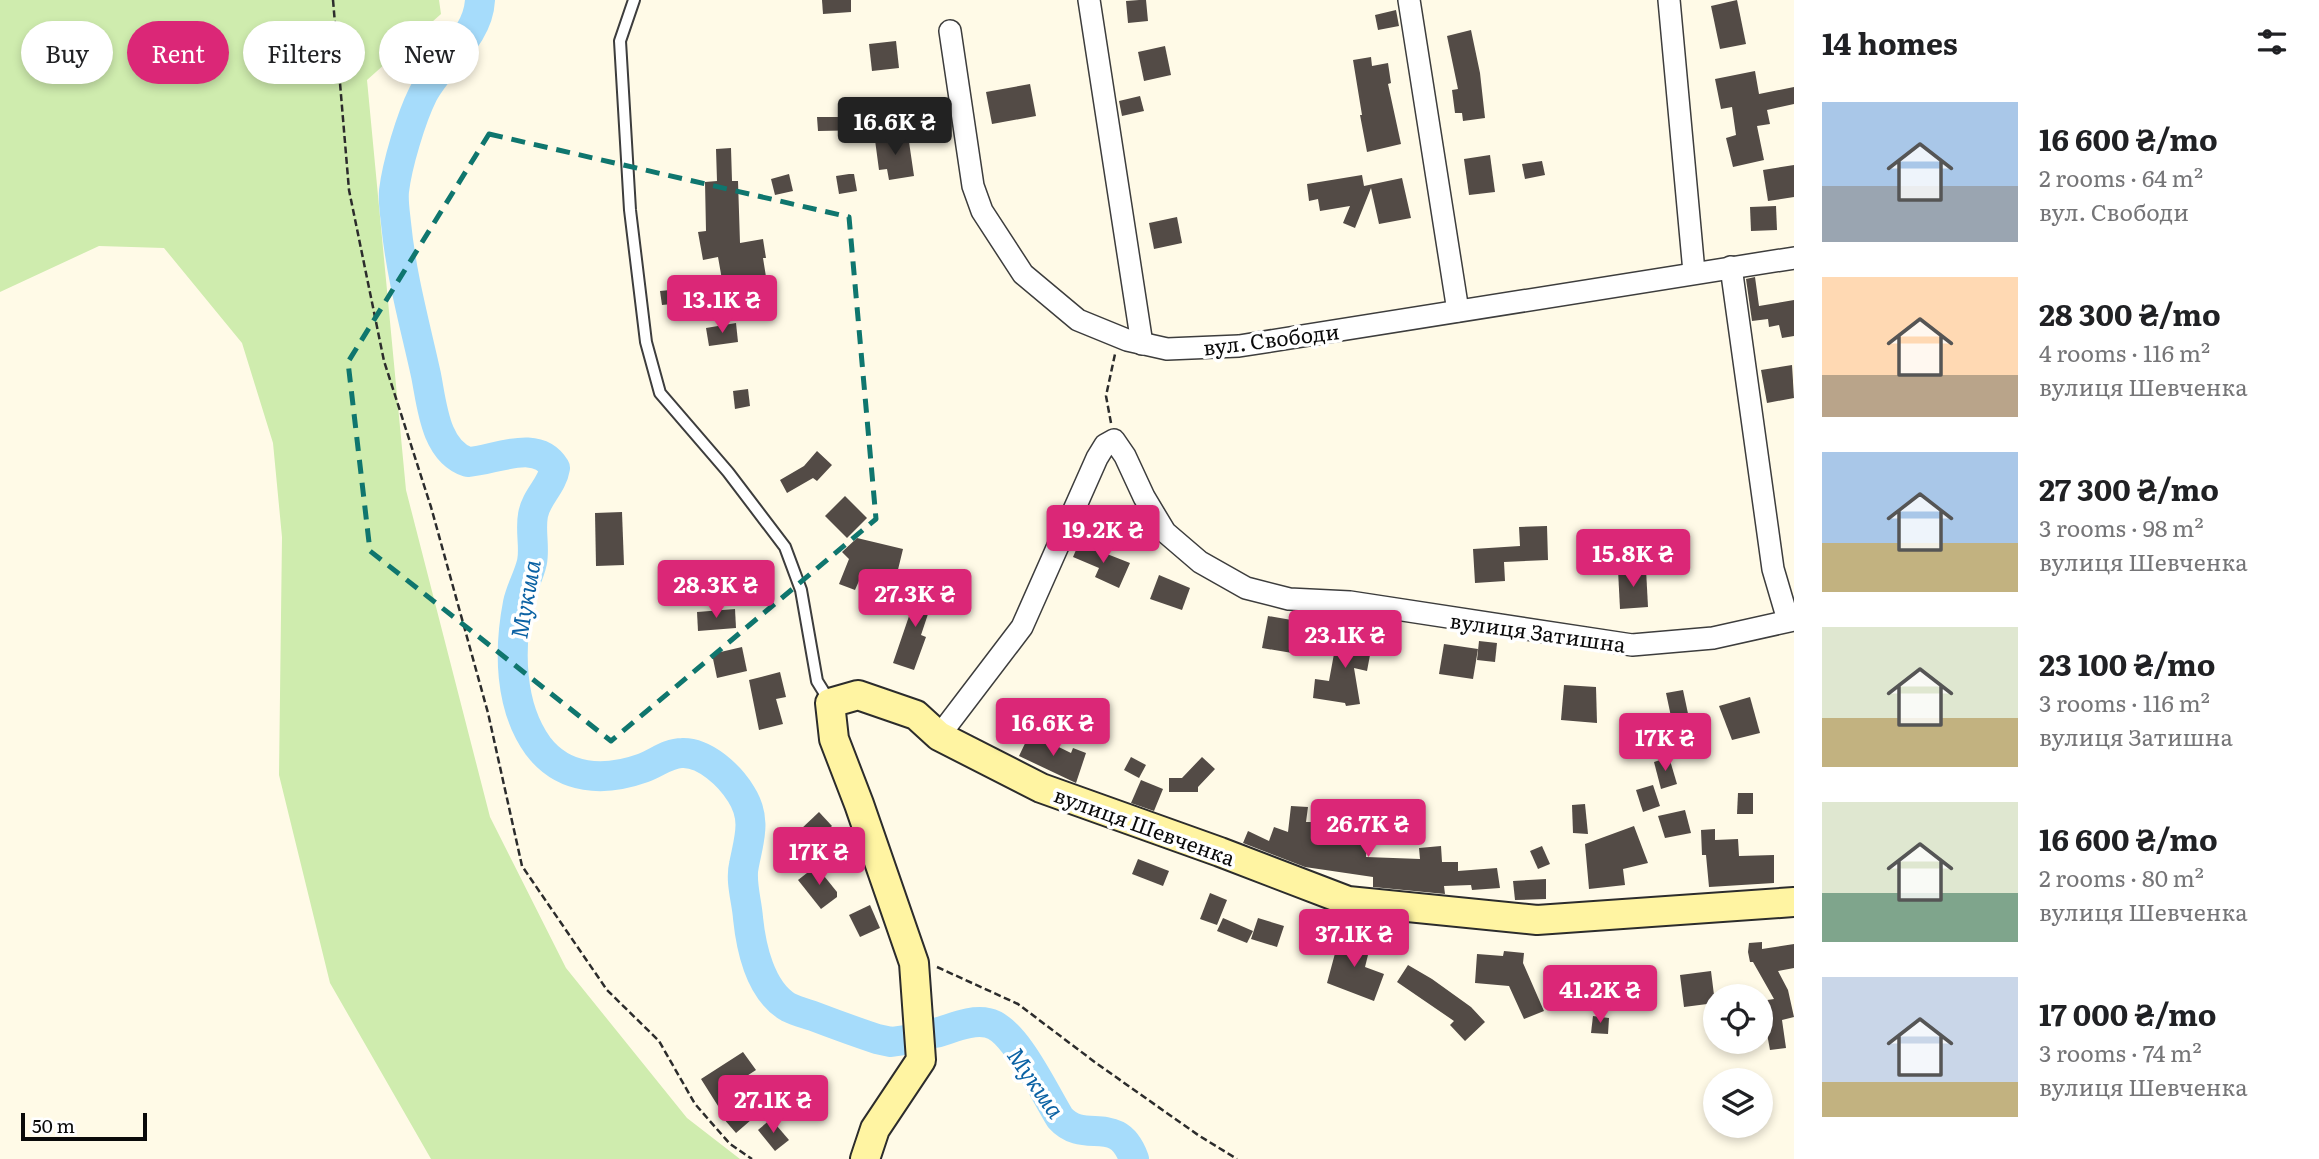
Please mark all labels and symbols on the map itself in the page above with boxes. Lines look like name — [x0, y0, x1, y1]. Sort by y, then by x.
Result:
pin: 16.6K ₴ — [830, 97, 960, 157]
pin: 13.1K ₴ — [657, 276, 787, 335]
street label: вул. Свободи — [1201, 314, 1341, 362]
pin: 19.2K ₴ — [1038, 505, 1168, 565]
pin: 15.8K ₴ — [1568, 530, 1698, 589]
water label: Мукша — [500, 557, 548, 641]
pin: 28.3K ₴ — [651, 560, 781, 620]
pin: 27.3K ₴ — [850, 570, 980, 629]
street label: вулиця Затишна — [1448, 603, 1629, 659]
pin: 23.1K ₴ — [1280, 610, 1410, 670]
pin: 16.6K ₴ — [988, 698, 1118, 758]
pin: 17K ₴ — [1616, 714, 1714, 773]
street label: вулиця Шевченка — [1050, 778, 1240, 872]
pin: 26.7K ₴ — [1303, 800, 1433, 859]
pin: 17K ₴ — [770, 828, 868, 887]
pin: 37.1K ₴ — [1289, 909, 1419, 969]
pin: 41.2K ₴ — [1535, 965, 1665, 1025]
water label: Мукша — [1000, 1040, 1074, 1124]
pin: 27.1K ₴ — [708, 1076, 838, 1135]
scale bar — [21, 1110, 147, 1142]

